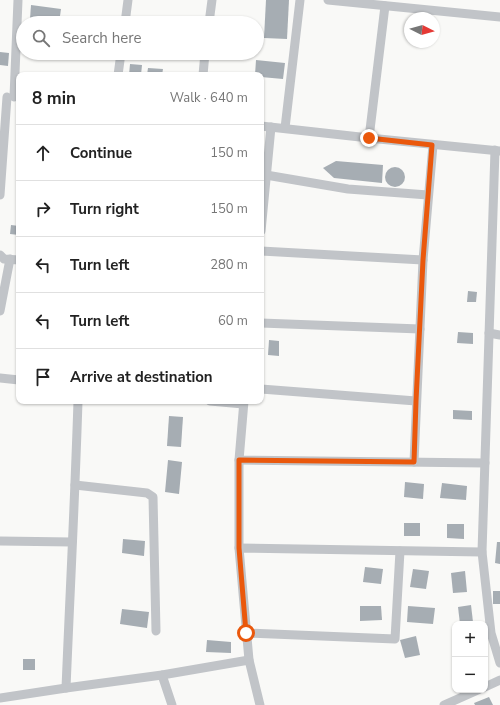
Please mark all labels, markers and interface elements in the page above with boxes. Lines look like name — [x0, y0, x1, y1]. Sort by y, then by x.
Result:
north arrow — [404, 12, 440, 48]
search box — [16, 16, 264, 60]
icon: search — [30, 27, 52, 49]
text: Search here — [62, 28, 142, 48]
text: 8 min — [32, 87, 76, 110]
text: Walk · 640 m — [170, 89, 248, 107]
route end — [360, 129, 378, 147]
icon: ahead — [32, 142, 54, 164]
text: Continue — [70, 143, 132, 163]
text: 150 m — [210, 144, 248, 162]
icon: right — [32, 198, 54, 220]
text: Turn right — [70, 199, 139, 219]
text: 150 m — [210, 200, 248, 218]
icon: left — [32, 254, 54, 276]
text: Turn left — [70, 255, 129, 275]
text: 280 m — [210, 256, 248, 274]
icon: left — [32, 310, 54, 332]
text: Turn left — [70, 311, 129, 331]
text: 60 m — [218, 312, 248, 330]
icon: arrive — [32, 366, 54, 388]
text: Arrive at destination — [70, 367, 213, 387]
map controls — [452, 621, 488, 693]
button: + — [452, 621, 488, 657]
route start — [237, 624, 255, 642]
button: − — [452, 657, 488, 693]

